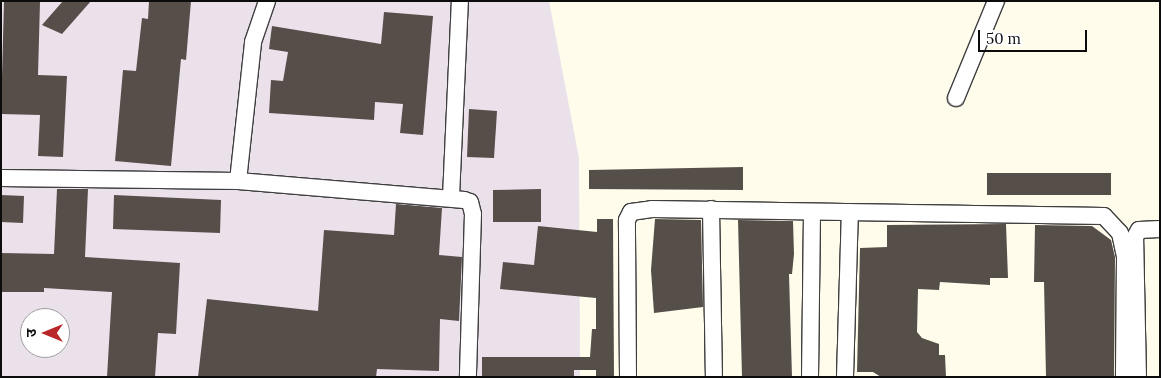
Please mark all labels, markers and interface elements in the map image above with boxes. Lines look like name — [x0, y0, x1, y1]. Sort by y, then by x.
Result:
scale bar — [981, 20, 1090, 52]
text: 50 m — [986, 29, 1021, 48]
north arrow — [20, 308, 70, 358]
text: उ — [22, 329, 40, 337]

